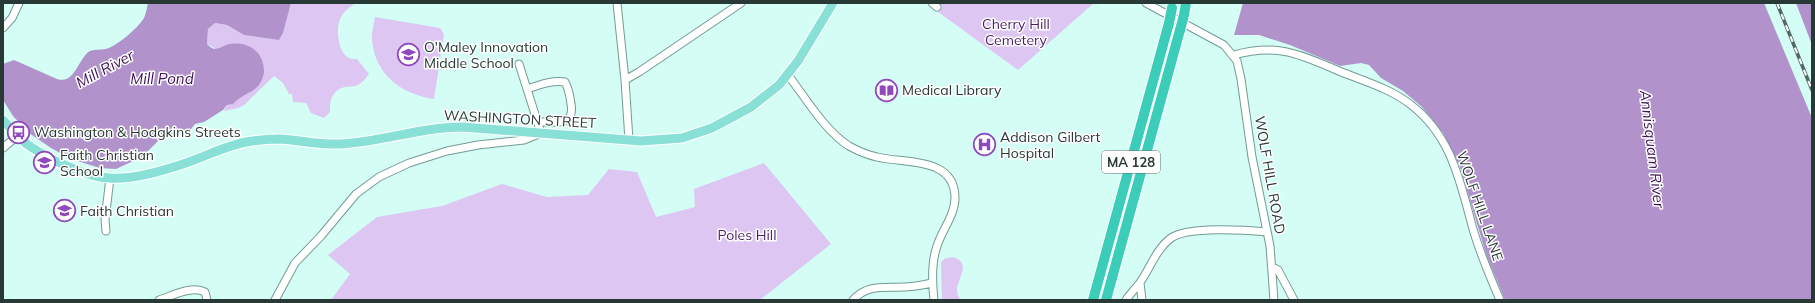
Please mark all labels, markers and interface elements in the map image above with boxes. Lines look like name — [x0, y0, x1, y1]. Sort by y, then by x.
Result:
park label: Cherry Hill Cemetery — [982, 15, 1050, 49]
place label: O'Maley Innovation Middle School — [424, 38, 548, 72]
school or university icon: O'Maley Innovation Middle School — [396, 42, 422, 68]
water label: Mill River — [73, 45, 137, 92]
water label: Mill Pond — [130, 69, 194, 88]
library icon: Medical Library — [874, 77, 900, 103]
place label: Medical Library — [902, 81, 1002, 99]
water label: Annisquam River — [1636, 88, 1669, 210]
street label: WASHINGTON STREET — [443, 106, 597, 132]
street label: WOLF HILL ROAD — [1251, 115, 1289, 235]
bus stop icon: Washington & Hodgkins Streets — [6, 119, 32, 145]
place label: Washington & Hodgkins Streets — [34, 123, 241, 141]
place label: Addison Gilbert Hospital — [1000, 128, 1101, 162]
hospital icon: Addison Gilbert Hospital — [971, 132, 997, 158]
place label: Faith Christian School — [60, 146, 154, 180]
street label: WOLF HILL LANE — [1453, 149, 1507, 263]
school or university icon: Faith Christian School — [31, 150, 57, 176]
road number: MA 128 — [1102, 151, 1160, 173]
school or university icon: Faith Christian — [51, 198, 77, 224]
place label: Faith Christian — [80, 202, 174, 220]
park label: Poles Hill — [717, 226, 777, 244]

